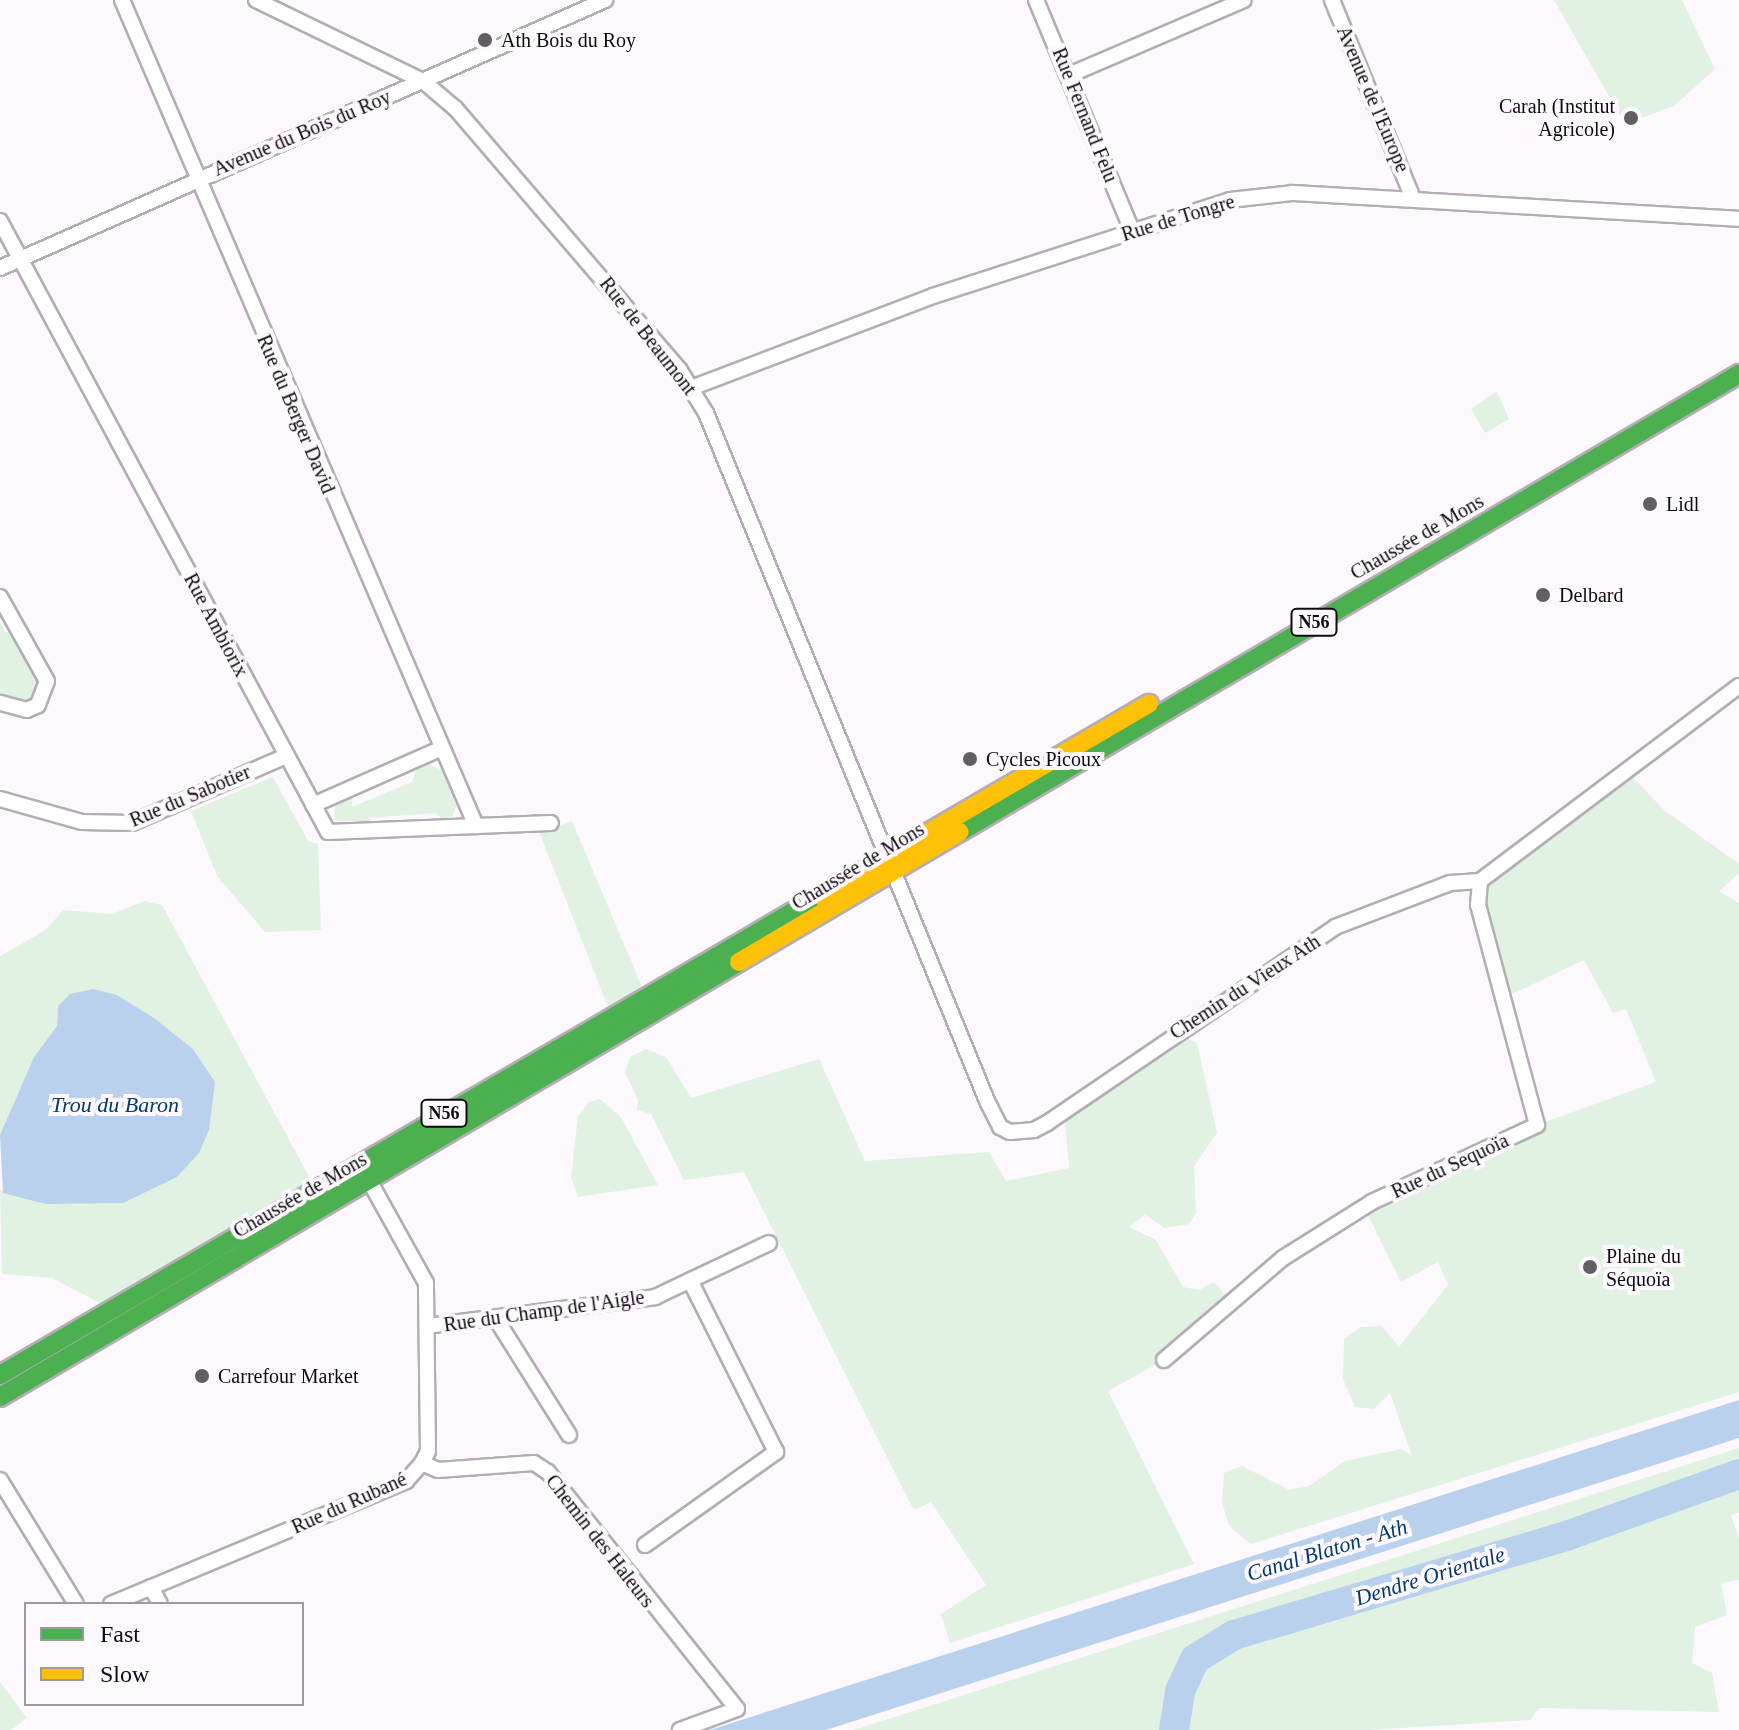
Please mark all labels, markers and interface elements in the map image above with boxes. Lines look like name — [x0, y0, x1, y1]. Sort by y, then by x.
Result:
street label: Avenue de l'Europe — [1331, 22, 1415, 176]
place label: Ath Bois du Roy — [501, 28, 636, 52]
marker: Ath Bois du Roy — [476, 31, 494, 49]
street label: Rue Fernand Felu — [1047, 44, 1123, 186]
street label: Avenue du Bois du Roy — [210, 85, 394, 181]
place label: Carah (Institut Agricole) — [1499, 94, 1615, 141]
marker: Carah (Institut Agricole) — [1622, 109, 1640, 127]
street label: Rue de Tongre — [1118, 189, 1238, 247]
street label: Rue de Beaumont — [594, 272, 702, 400]
street label: Rue du Berger David — [252, 331, 340, 497]
street label: Chaussée de Mons — [1346, 489, 1488, 585]
place label: Lidl — [1666, 492, 1699, 516]
marker: Lidl — [1641, 495, 1659, 513]
street label: Rue Ambiorix — [178, 569, 254, 681]
place label: Delbard — [1559, 583, 1623, 607]
marker: Delbard — [1534, 586, 1552, 604]
road number: N56 — [1290, 608, 1338, 636]
place label: Cycles Picoux — [986, 747, 1101, 771]
marker: Cycles Picoux — [961, 750, 979, 768]
street label: Rue du Sabotier — [126, 760, 254, 832]
street label: Chaussée de Mons — [788, 817, 928, 915]
street label: Chemin du Vieux Ath — [1165, 929, 1325, 1045]
water label: Trou du Baron — [51, 1092, 179, 1118]
road number: N56 — [420, 1099, 468, 1127]
street label: Rue du Sequoïa — [1388, 1128, 1512, 1204]
street label: Chaussée de Mons — [229, 1147, 371, 1243]
place label: Plaine du Séquoïa — [1606, 1244, 1681, 1291]
marker: Plaine du Séquoïa — [1581, 1258, 1599, 1276]
street label: Rue du Champ de l'Aigle — [442, 1285, 646, 1337]
place label: Carrefour Market — [218, 1364, 358, 1388]
marker: Carrefour Market — [193, 1367, 211, 1385]
street label: Rue du Rubané — [288, 1467, 410, 1539]
street label: Chemin des Haleurs — [541, 1470, 659, 1612]
water label: Canal Blaton - Ath — [1243, 1513, 1411, 1587]
water label: Dendre Orientale — [1352, 1541, 1508, 1611]
legend — [24, 1602, 304, 1706]
text: Fast — [100, 1621, 140, 1647]
text: Slow — [100, 1661, 149, 1687]

